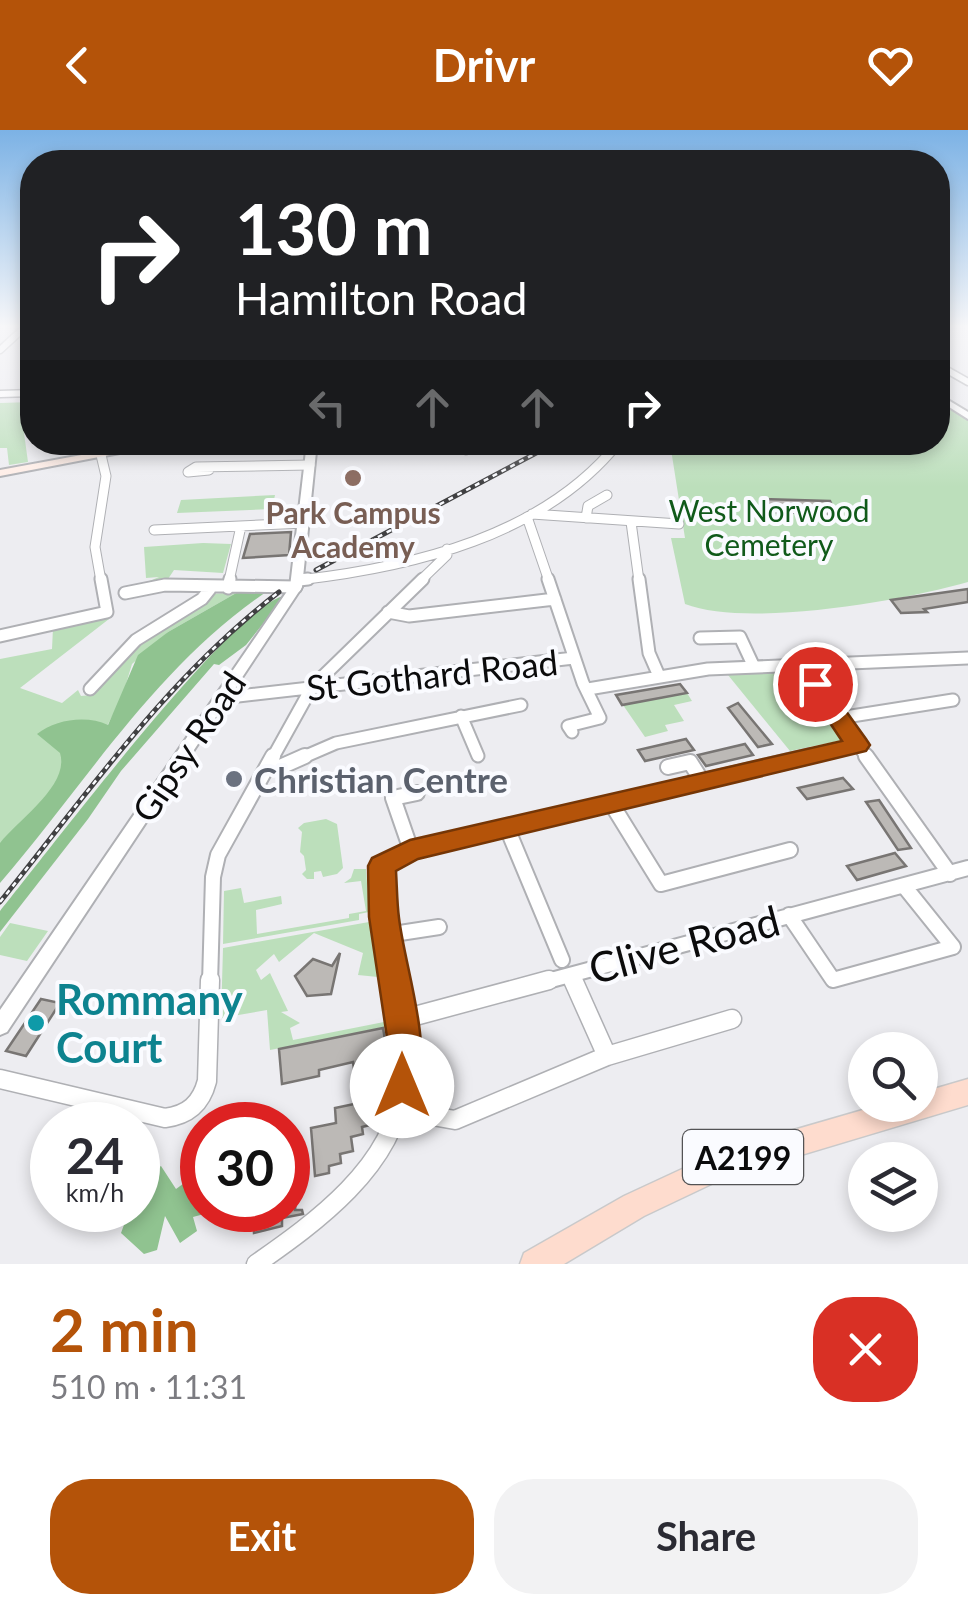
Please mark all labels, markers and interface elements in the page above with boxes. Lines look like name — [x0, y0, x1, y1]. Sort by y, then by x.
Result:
icon: back — [50, 38, 105, 93]
text: Drivr — [433, 38, 535, 92]
icon: heart — [863, 38, 918, 93]
text: 130 m — [235, 186, 432, 270]
icon: right — [70, 190, 200, 320]
text: Hamilton Road — [235, 271, 527, 325]
icon: left — [300, 380, 355, 435]
icon: ahead — [405, 380, 460, 435]
icon: ahead — [510, 380, 565, 435]
icon: right — [615, 380, 670, 435]
marker: Park Campus Academy — [342, 467, 364, 489]
park label: West Norwood Cemetery — [668, 492, 870, 562]
place label: Park Campus Academy — [265, 494, 441, 564]
street label: St Gothard Road — [304, 640, 560, 708]
pin — [773, 642, 858, 727]
icon: arrive — [788, 657, 843, 712]
street label: Gipsy Road — [122, 663, 254, 829]
place label: Christian Centre — [254, 758, 508, 800]
marker: Christian Centre — [223, 768, 245, 790]
street label: Clive Road — [583, 895, 785, 993]
place label: Rommany Court — [56, 974, 243, 1072]
marker: Rommany Court — [25, 1012, 47, 1034]
map controls — [848, 1032, 938, 1232]
button: search — [848, 1032, 938, 1122]
position arrow — [350, 1034, 454, 1138]
speed limit sign: 30 — [180, 1102, 310, 1232]
text: 24 — [66, 1125, 124, 1185]
road number: A2199 — [683, 1130, 803, 1184]
button: layers — [848, 1142, 938, 1232]
text: km/h — [66, 1177, 124, 1207]
text: 2 min — [50, 1293, 199, 1365]
button: close — [813, 1297, 918, 1402]
text: 510 m · 11:31 — [50, 1367, 247, 1406]
button: Exit — [50, 1479, 474, 1594]
button: Share — [494, 1479, 918, 1594]

